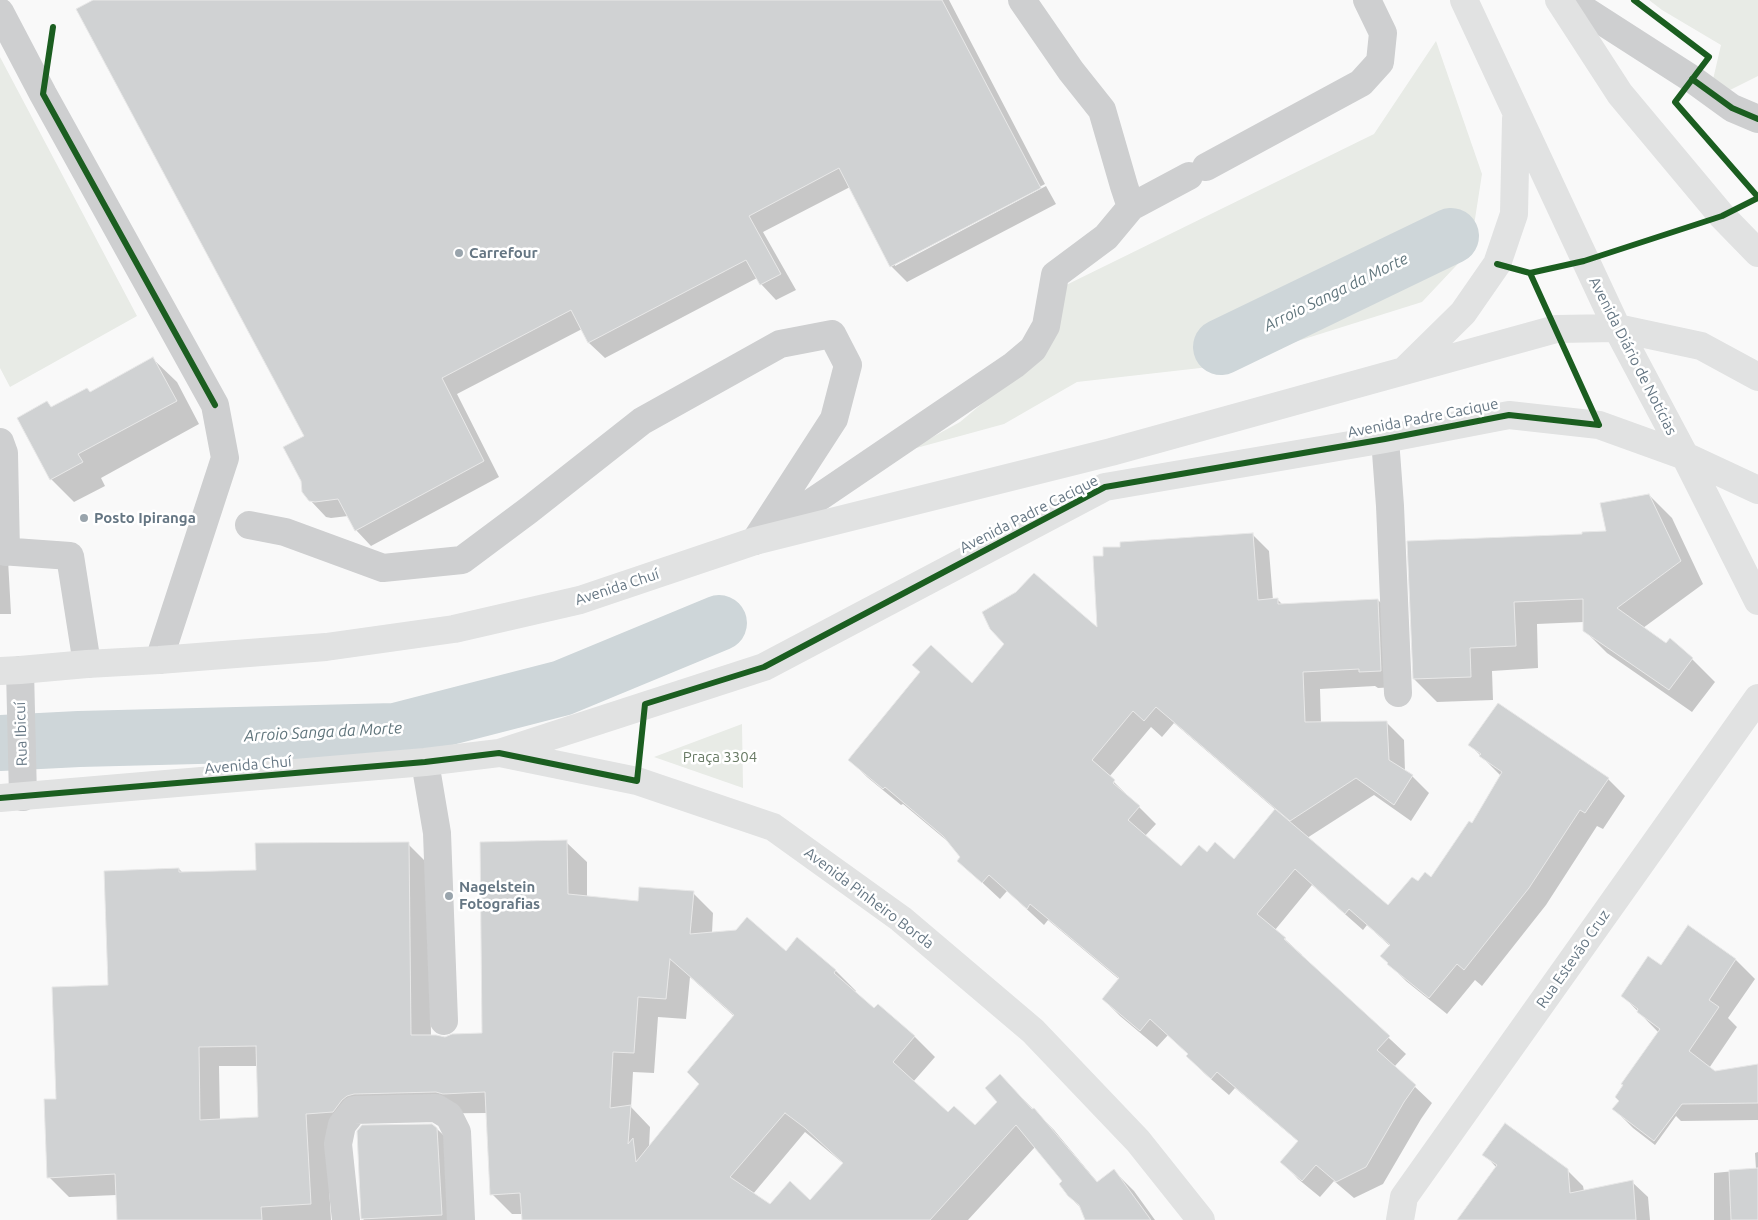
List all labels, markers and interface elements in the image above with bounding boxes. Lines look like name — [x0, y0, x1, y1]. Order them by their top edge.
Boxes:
place label: Carrefour — [469, 244, 538, 262]
marker: Carrefour — [453, 247, 465, 259]
water label: Arroio Sanga da Morte — [1261, 249, 1411, 335]
street label: Avenida Diário de Notícias — [1585, 274, 1681, 438]
street label: Avenida Padre Cacique — [1346, 395, 1500, 441]
street label: Avenida Padre Cacique — [957, 471, 1101, 557]
place label: Posto Ipiranga — [94, 509, 196, 527]
marker: Posto Ipiranga — [78, 512, 90, 524]
street label: Avenida Chuí — [573, 565, 661, 609]
street label: Rua Ibicuí — [11, 701, 31, 767]
water label: Arroio Sanga da Morte — [244, 718, 402, 746]
park label: Praça 3304 — [683, 748, 757, 766]
street label: Avenida Chuí — [204, 752, 292, 778]
street label: Avenida Pinheiro Borda — [801, 843, 937, 953]
place label: Nagelstein Fotografias — [459, 878, 540, 913]
marker: Nagelstein Fotografias — [443, 890, 455, 902]
street label: Rua Estevão Cruz — [1532, 906, 1614, 1012]

